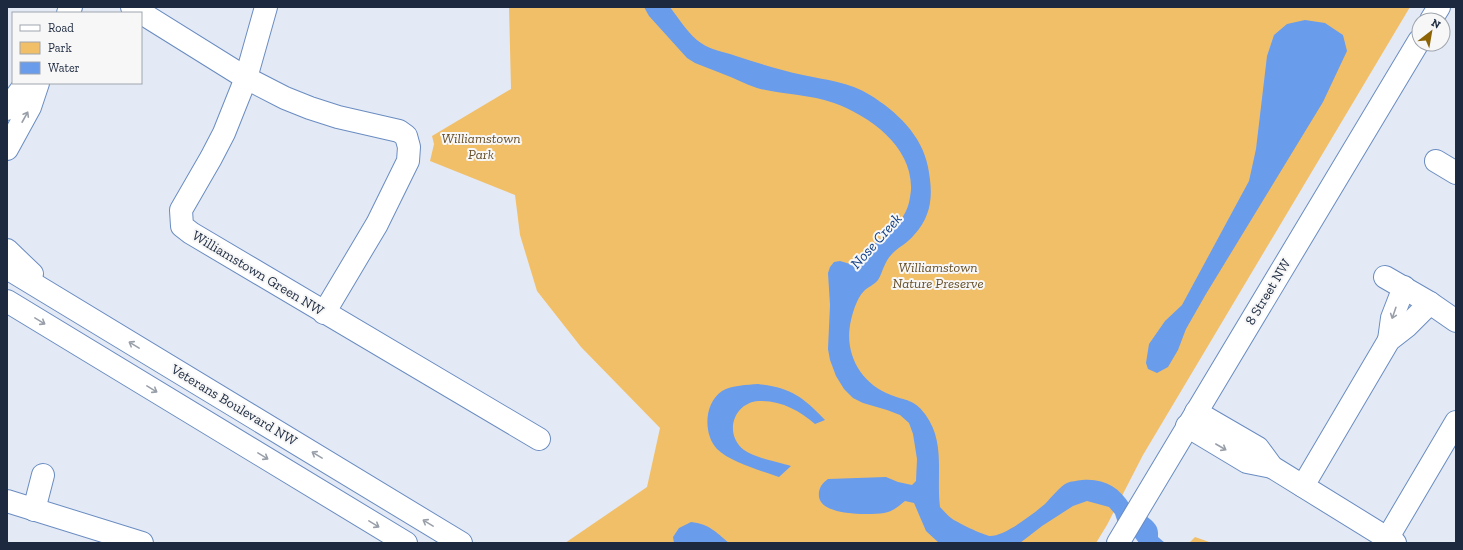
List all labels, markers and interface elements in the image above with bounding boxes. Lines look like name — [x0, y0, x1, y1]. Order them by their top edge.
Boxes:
legend — [12, 12, 142, 84]
north arrow — [1411, 12, 1451, 52]
text: N — [1429, 16, 1443, 32]
text: Road — [48, 21, 74, 35]
text: Park — [48, 41, 73, 55]
text: Water — [48, 61, 80, 75]
one-way arrow — [21, 111, 29, 123]
park label: Williamstown Park — [442, 130, 521, 163]
water label: Nose Creek — [847, 209, 906, 272]
street label: Williamstown Green NW — [189, 227, 327, 319]
street label: 8 Street NW — [1242, 256, 1294, 328]
park label: Williamstown Nature Preserve — [892, 259, 984, 292]
one-way arrow — [1390, 306, 1397, 319]
one-way arrow — [34, 318, 46, 326]
one-way arrow — [128, 340, 140, 348]
street label: Veterans Boulevard NW — [167, 360, 300, 449]
one-way arrow — [146, 384, 157, 393]
one-way arrow — [1215, 443, 1227, 451]
one-way arrow — [311, 451, 323, 459]
one-way arrow — [257, 453, 269, 461]
one-way arrow — [422, 518, 434, 526]
one-way arrow — [368, 520, 380, 528]

